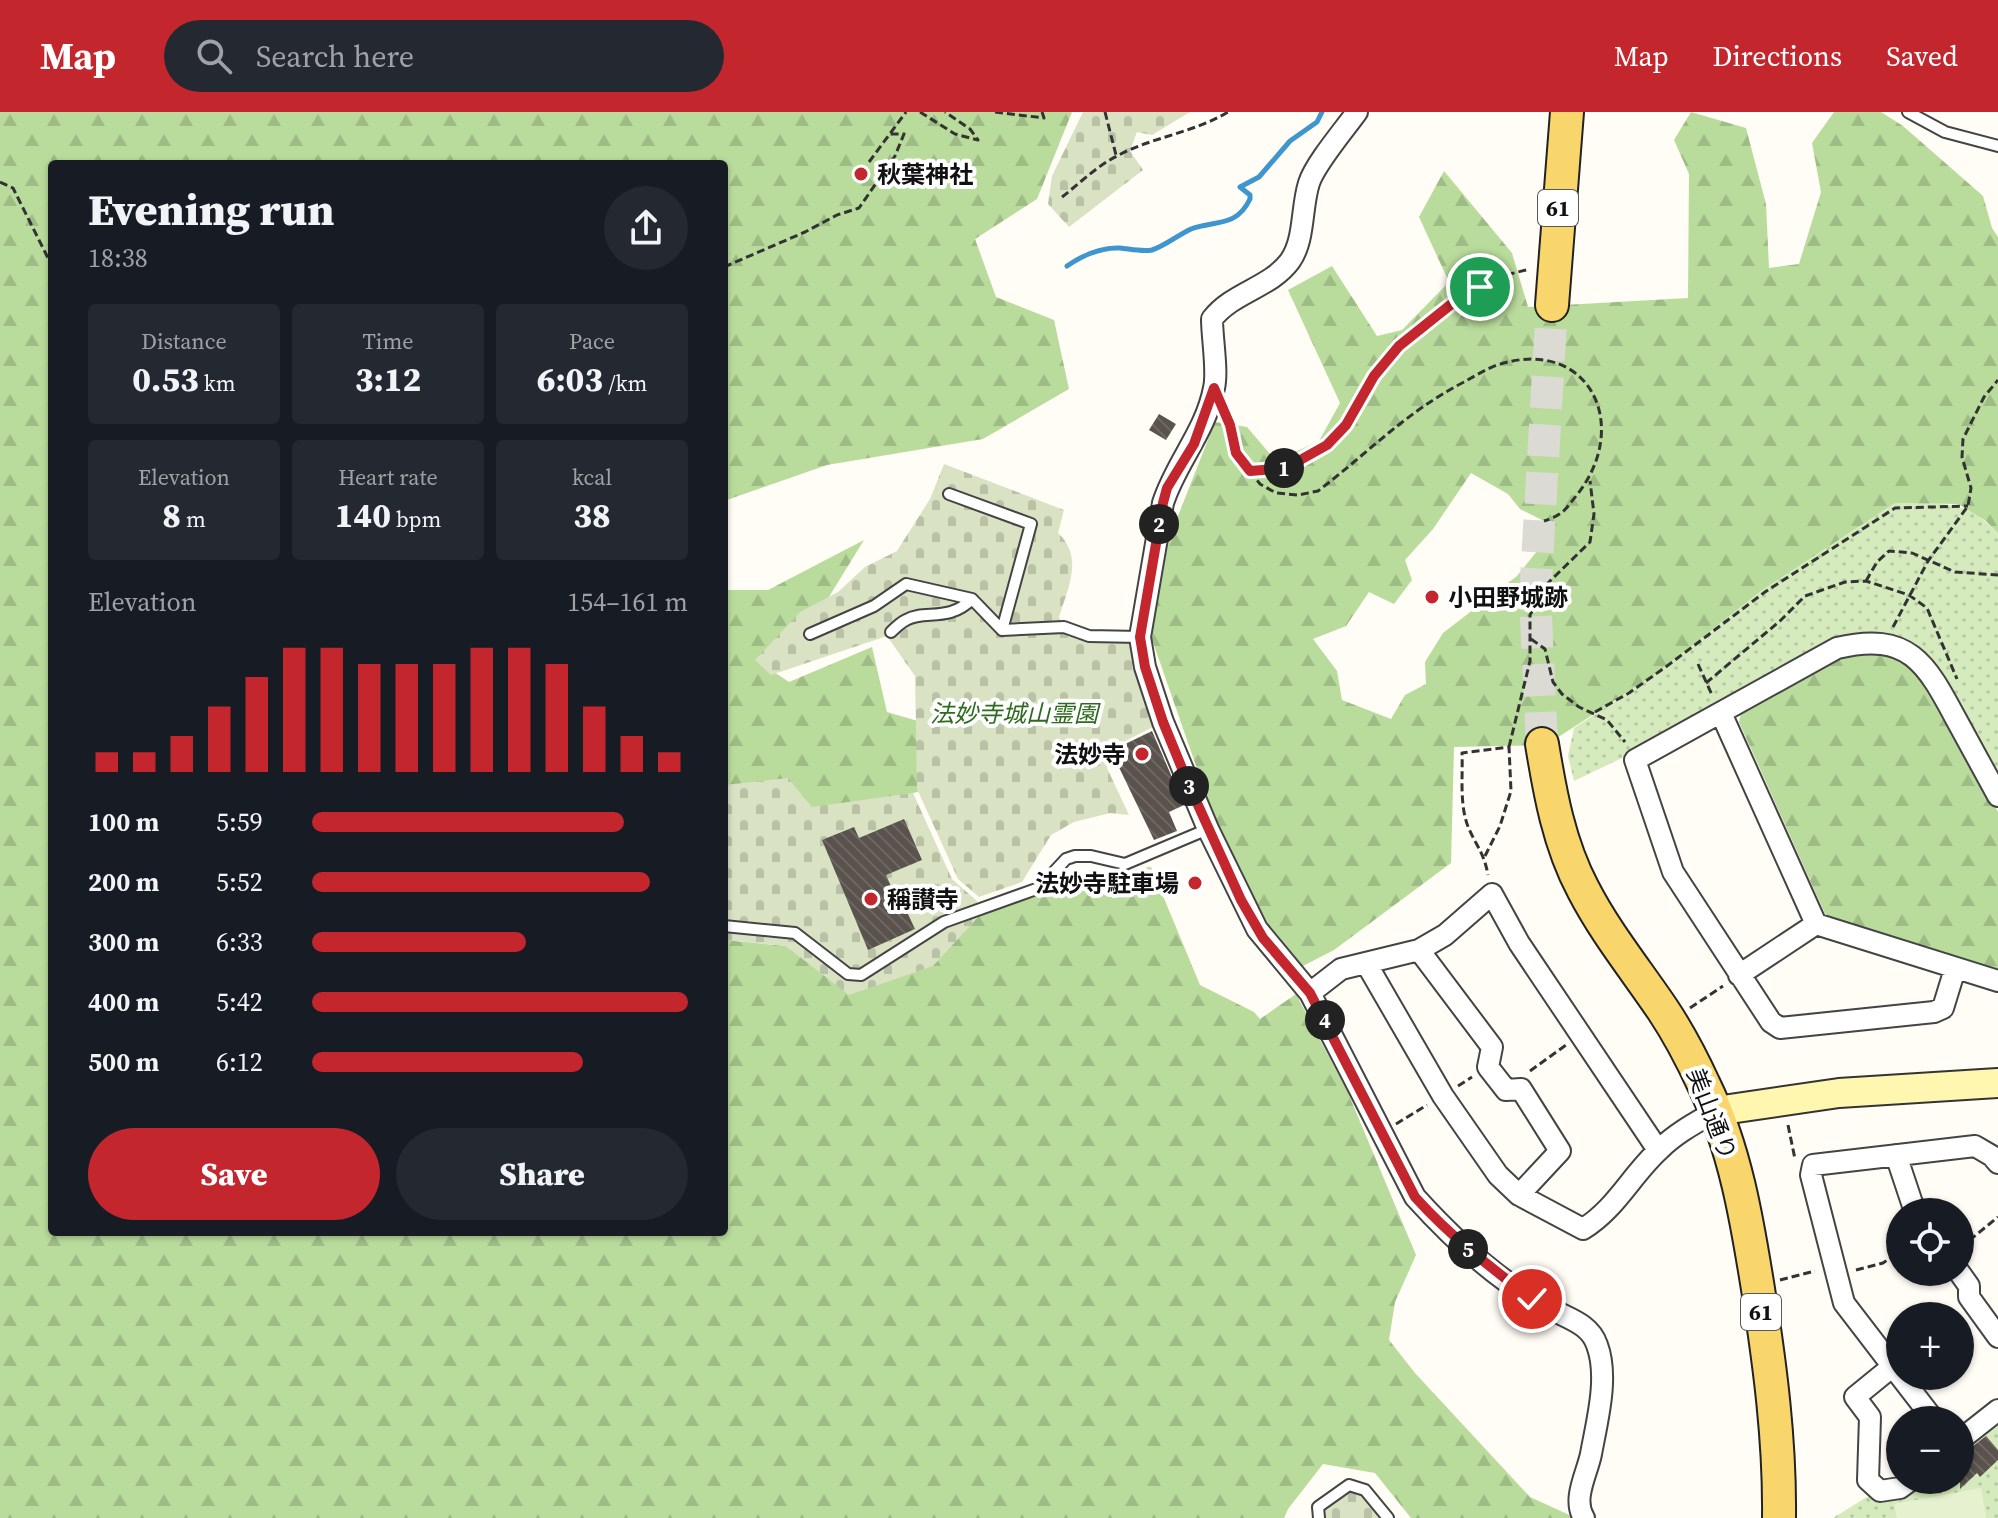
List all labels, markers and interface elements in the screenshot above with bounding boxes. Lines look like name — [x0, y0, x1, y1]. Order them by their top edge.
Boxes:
search box — [164, 20, 724, 92]
text: Map — [40, 30, 116, 82]
icon: search — [192, 34, 236, 78]
text: Search here — [256, 36, 414, 77]
text: Map — [1614, 37, 1669, 75]
text: Directions — [1713, 37, 1842, 75]
text: Saved — [1886, 37, 1958, 75]
place label: 秋葉神社 — [877, 158, 973, 191]
marker: 秋葉神社 — [852, 165, 870, 183]
text: Evening run — [88, 179, 334, 240]
button: share — [604, 186, 688, 270]
road number: 61 — [1538, 190, 1578, 226]
text: 18:38 — [88, 240, 148, 276]
pin — [1446, 253, 1514, 321]
icon: arrive — [1458, 265, 1502, 309]
text: Distance — [141, 326, 227, 356]
text: Time — [363, 326, 413, 356]
text: Pace — [569, 326, 615, 356]
text: 0.53 — [132, 356, 199, 402]
text: 3:12 — [355, 356, 421, 402]
text: 6:03 — [537, 356, 603, 402]
text: km — [199, 368, 236, 398]
text: /km — [603, 368, 647, 398]
pin: 1 — [1264, 448, 1304, 488]
text: 1 — [1278, 453, 1290, 483]
text: Elevation — [138, 462, 230, 492]
text: Heart rate — [338, 462, 438, 492]
text: kcal — [572, 462, 612, 492]
text: 8 — [162, 492, 181, 538]
text: 140 — [335, 492, 391, 538]
text: 38 — [573, 492, 611, 538]
text: m — [181, 504, 206, 534]
text: bpm — [391, 504, 441, 534]
pin: 2 — [1139, 504, 1179, 544]
text: 2 — [1153, 509, 1165, 539]
place label: 小田野城跡 — [1448, 581, 1568, 614]
text: Elevation — [88, 584, 197, 620]
text: 154–161 m — [567, 584, 688, 620]
marker: 小田野城跡 — [1423, 588, 1441, 606]
park label: 法妙寺城山霊園 — [930, 697, 1101, 730]
place label: 法妙寺 — [1054, 738, 1126, 771]
marker: 法妙寺 — [1133, 745, 1151, 763]
pin: 3 — [1169, 766, 1209, 806]
text: 3 — [1183, 771, 1195, 801]
text: 100 m — [88, 804, 159, 840]
text: 5:59 — [216, 804, 263, 840]
text: 200 m — [88, 864, 159, 900]
text: 5:52 — [216, 864, 263, 900]
place label: 法妙寺駐車場 — [1035, 867, 1179, 900]
marker: 法妙寺駐車場 — [1186, 874, 1204, 892]
place label: 稱讃寺 — [887, 883, 959, 916]
marker: 稱讃寺 — [862, 890, 880, 908]
text: 300 m — [88, 924, 159, 960]
text: 6:33 — [216, 924, 263, 960]
text: 400 m — [88, 984, 159, 1020]
text: 5:42 — [216, 984, 263, 1020]
pin: 4 — [1305, 1000, 1345, 1040]
text: 4 — [1319, 1005, 1331, 1035]
text: 500 m — [88, 1044, 159, 1080]
text: 6:12 — [216, 1044, 263, 1080]
street label: 美山通り — [1679, 1063, 1745, 1165]
button: Save — [88, 1128, 380, 1220]
button: Share — [396, 1128, 688, 1220]
map controls — [1886, 1198, 1974, 1494]
button: locate — [1886, 1198, 1974, 1286]
pin: 5 — [1448, 1229, 1488, 1269]
text: 5 — [1462, 1234, 1474, 1264]
pin — [1498, 1265, 1566, 1333]
icon: check — [1510, 1277, 1554, 1321]
road number: 61 — [1741, 1294, 1781, 1330]
button: + — [1886, 1302, 1974, 1390]
button: − — [1886, 1406, 1974, 1494]

